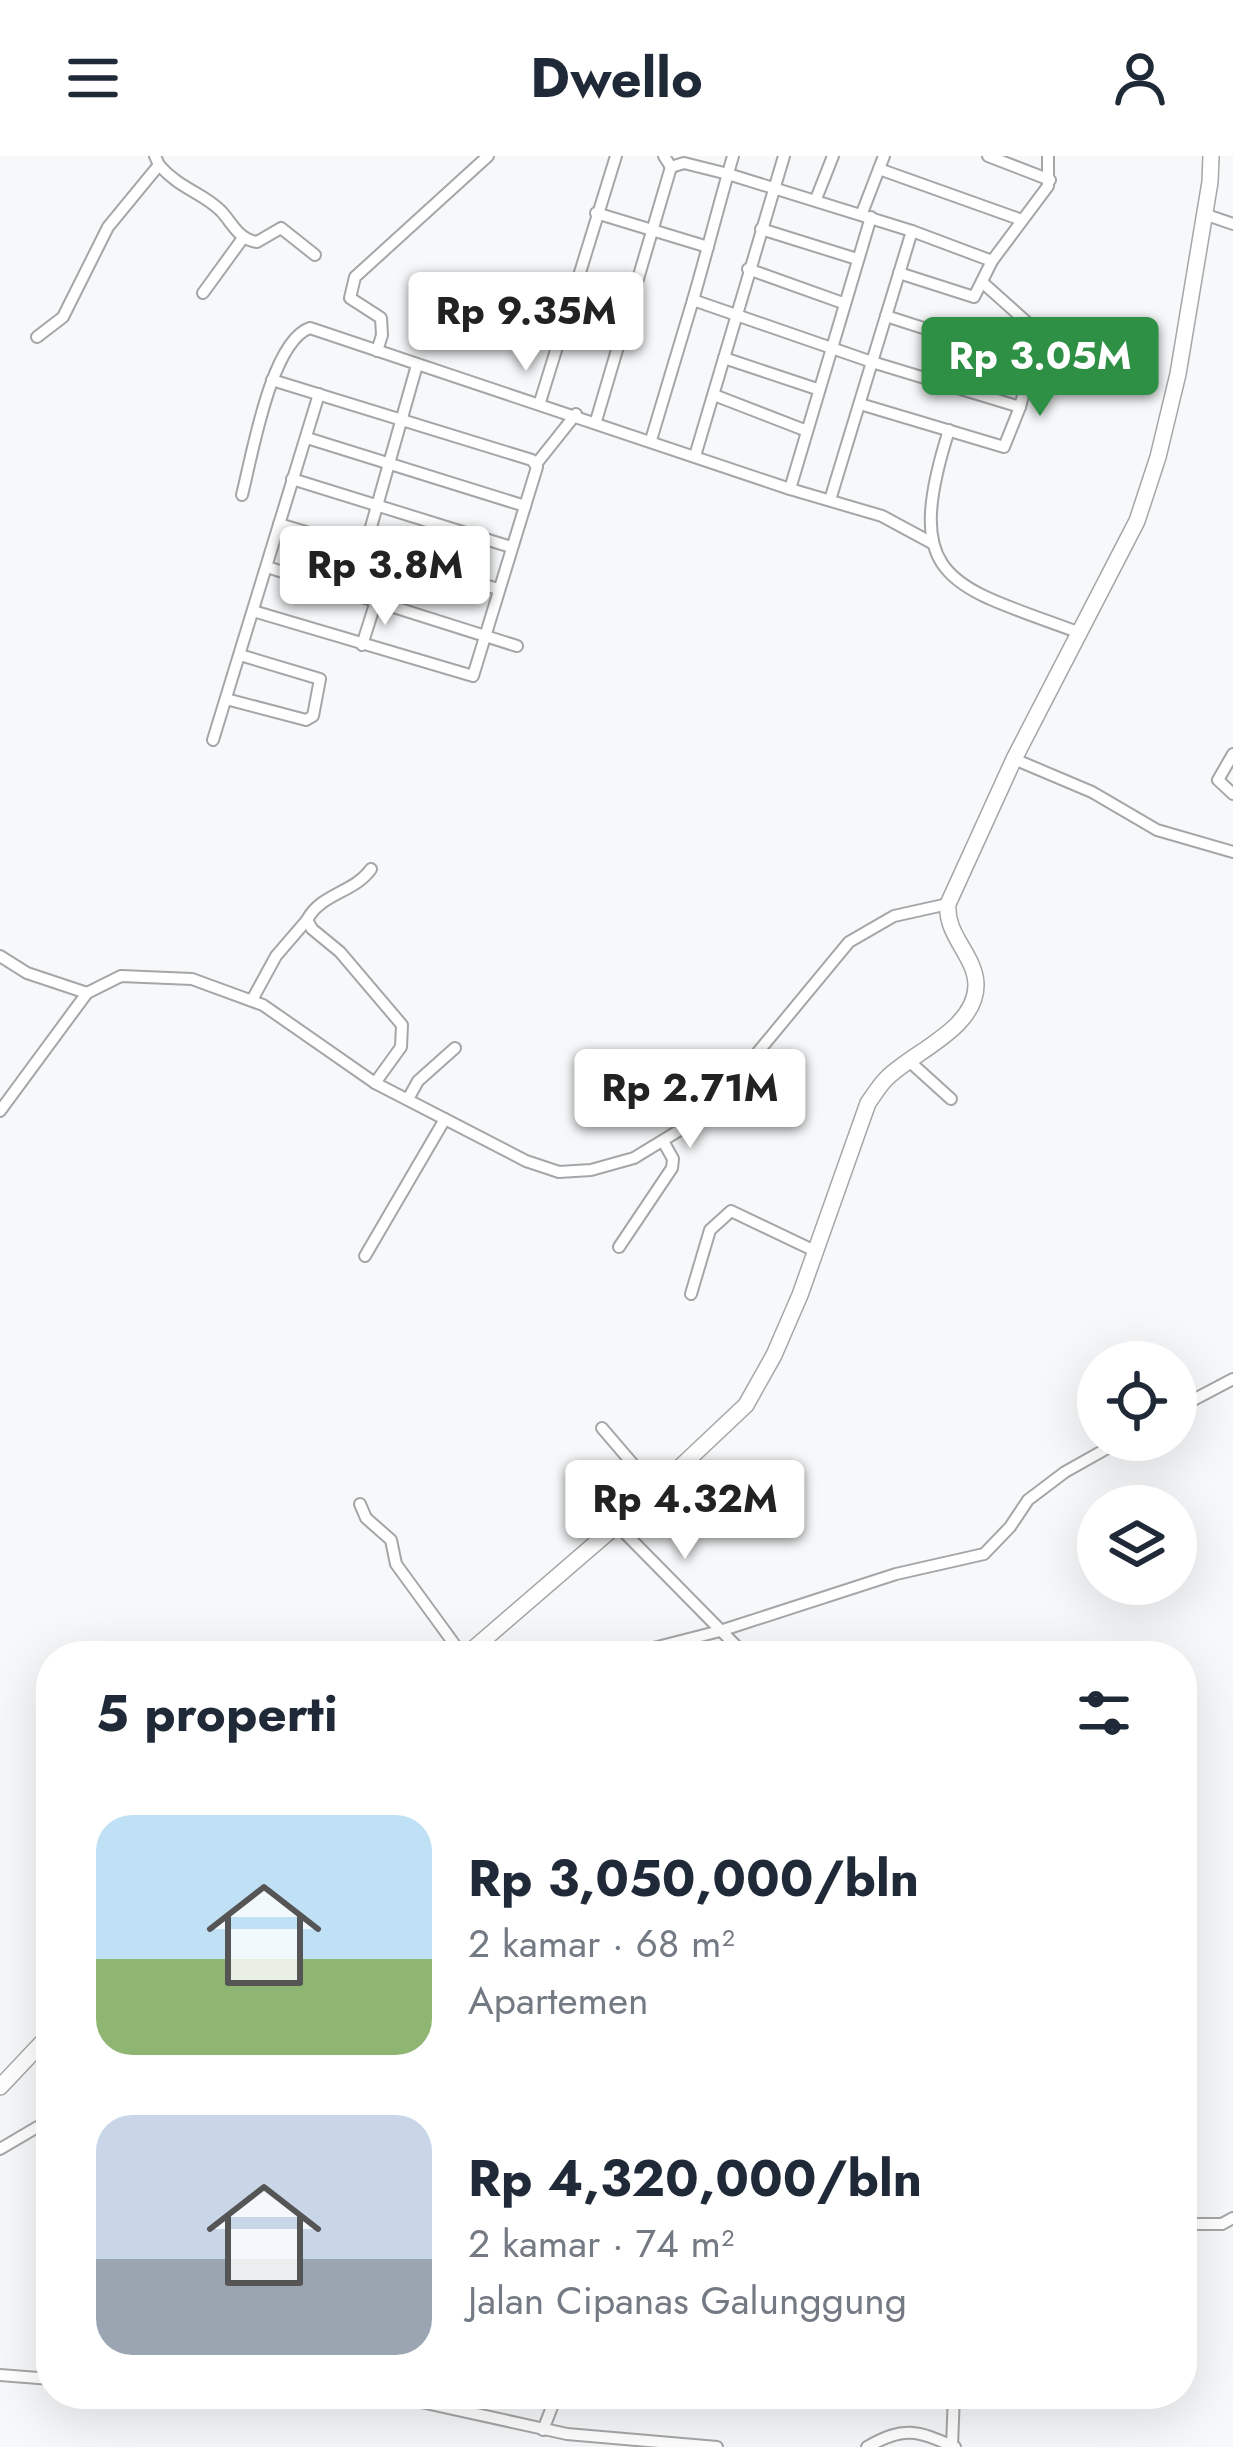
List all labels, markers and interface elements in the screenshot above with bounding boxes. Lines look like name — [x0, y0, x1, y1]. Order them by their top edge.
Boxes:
text: Dwello — [530, 39, 703, 117]
icon: menu — [60, 45, 126, 111]
icon: person — [1107, 45, 1173, 111]
pin: Rp 9.35M — [402, 272, 650, 374]
text: Rp 9.35M — [435, 282, 617, 339]
pin: Rp 3.05M — [916, 317, 1164, 419]
text: Rp 3.05M — [949, 327, 1131, 384]
pin: Rp 3.8M — [274, 526, 496, 628]
text: Rp 3.8M — [307, 536, 463, 593]
pin: Rp 2.71M — [566, 1049, 814, 1151]
text: Rp 2.71M — [601, 1059, 779, 1116]
map controls — [1077, 1341, 1197, 1605]
button: locate — [1077, 1341, 1197, 1461]
pin: Rp 4.32M — [561, 1460, 809, 1562]
text: Rp 4.32M — [592, 1470, 778, 1527]
button: layers — [1077, 1485, 1197, 1605]
text: 5 properti — [96, 1676, 338, 1750]
icon: filters — [1071, 1680, 1137, 1746]
text: Rp 3,050,000/bln — [468, 1841, 919, 1915]
icon: home — [192, 1863, 336, 2007]
text: 2 kamar · 68 m² — [468, 1915, 735, 1972]
text: Apartemen — [468, 1972, 649, 2029]
text: Rp 4,320,000/bln — [468, 2141, 922, 2215]
icon: home — [192, 2163, 336, 2307]
text: 2 kamar · 74 m² — [468, 2215, 734, 2272]
text: Jalan Cipanas Galunggung — [468, 2272, 907, 2329]

